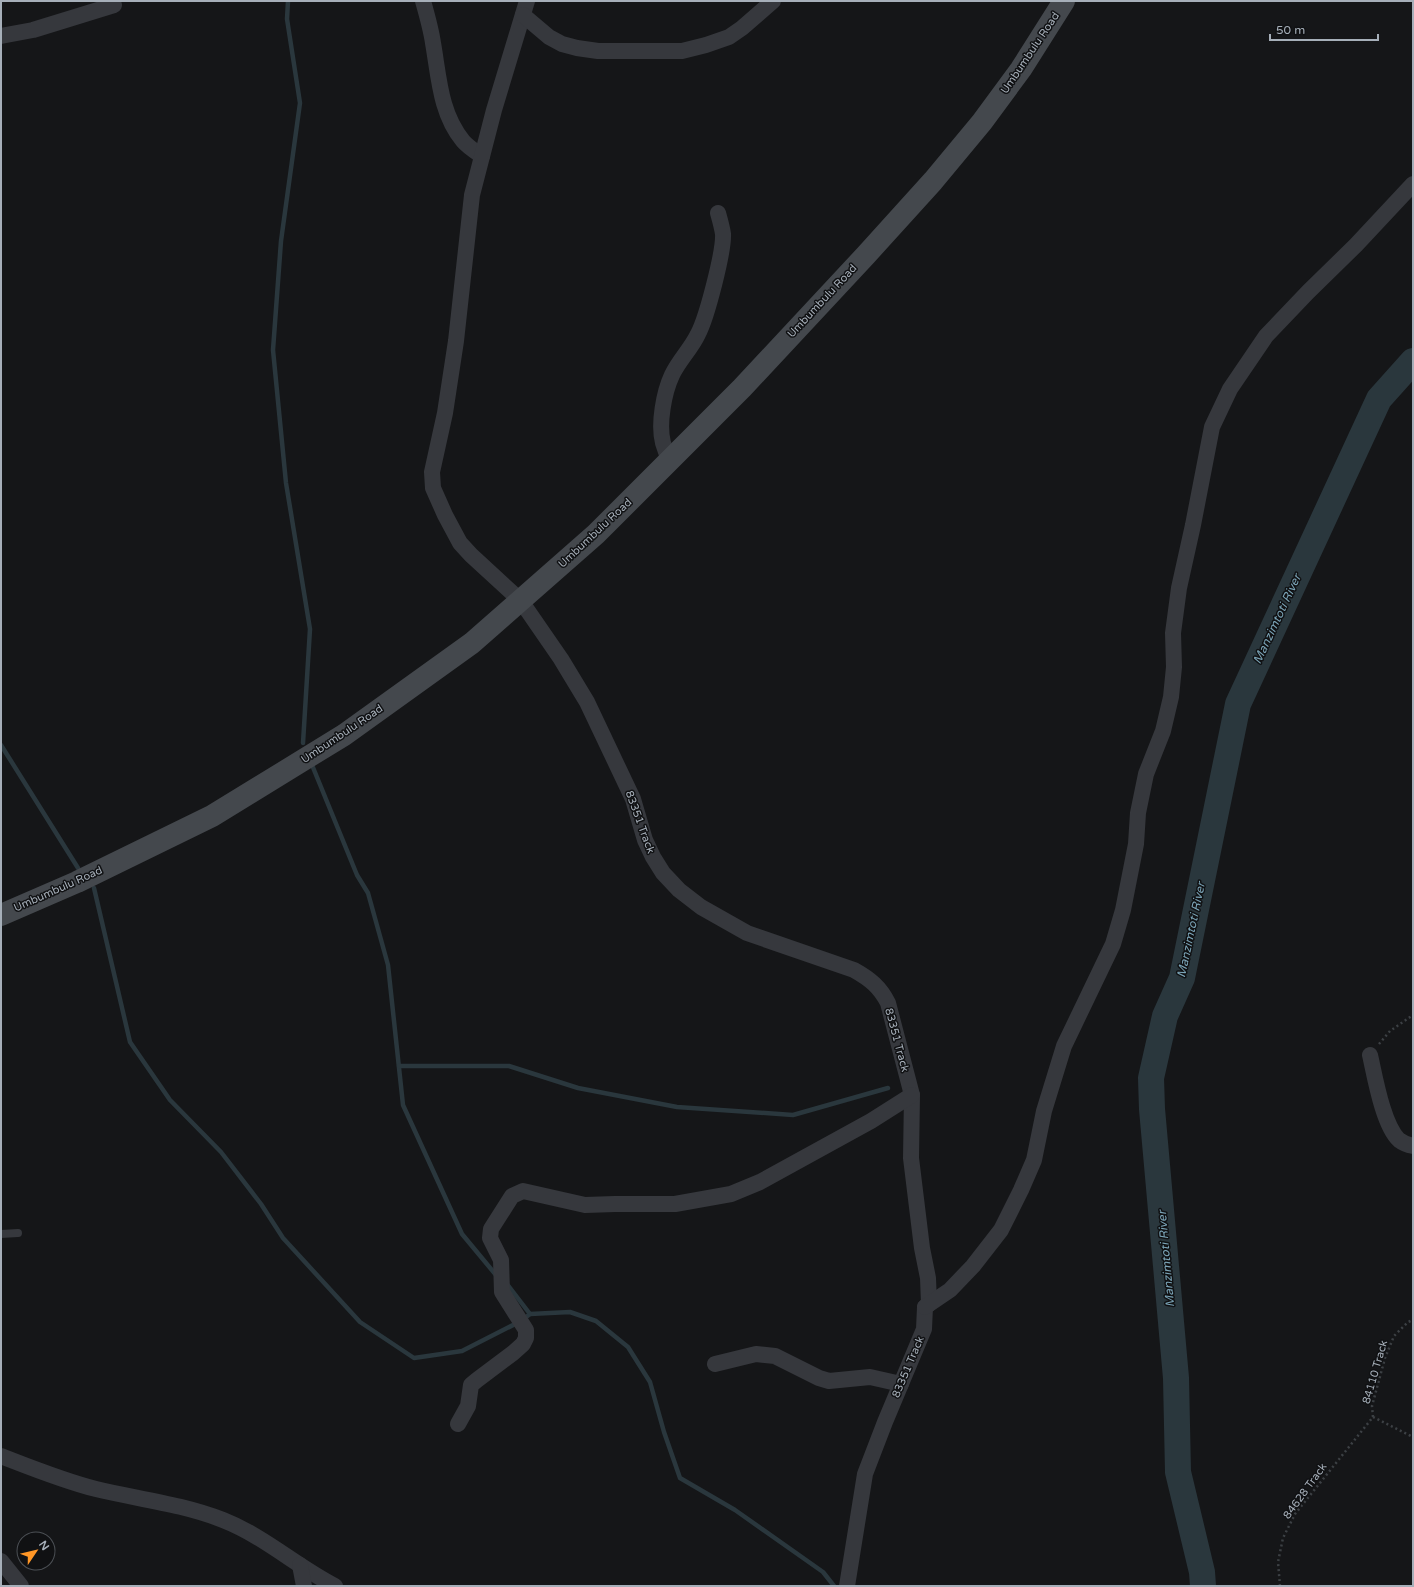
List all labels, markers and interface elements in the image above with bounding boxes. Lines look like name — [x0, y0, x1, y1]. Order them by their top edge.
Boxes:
street label: Umbumbulu Road — [998, 10, 1062, 96]
scale bar — [1270, 16, 1378, 42]
text: 50 m — [1276, 23, 1305, 37]
street label: Umbumbulu Road — [785, 262, 859, 340]
street label: Umbumbulu Road — [556, 496, 634, 570]
water label: Manzimtoti River — [1250, 571, 1304, 666]
street label: Umbumbulu Road — [299, 702, 385, 766]
street label: 83351 Track — [623, 789, 657, 855]
street label: Umbumbulu Road — [12, 864, 104, 914]
water label: Manzimtoti River — [1174, 880, 1208, 979]
street label: 83351 Track — [882, 1007, 912, 1073]
water label: Manzimtoti River — [1155, 1209, 1177, 1308]
street label: 83351 Track — [889, 1334, 927, 1400]
street label: 84110 Track — [1360, 1339, 1390, 1405]
street label: 84628 Track — [1280, 1461, 1330, 1521]
north arrow — [16, 1531, 56, 1571]
text: N — [36, 1538, 52, 1553]

